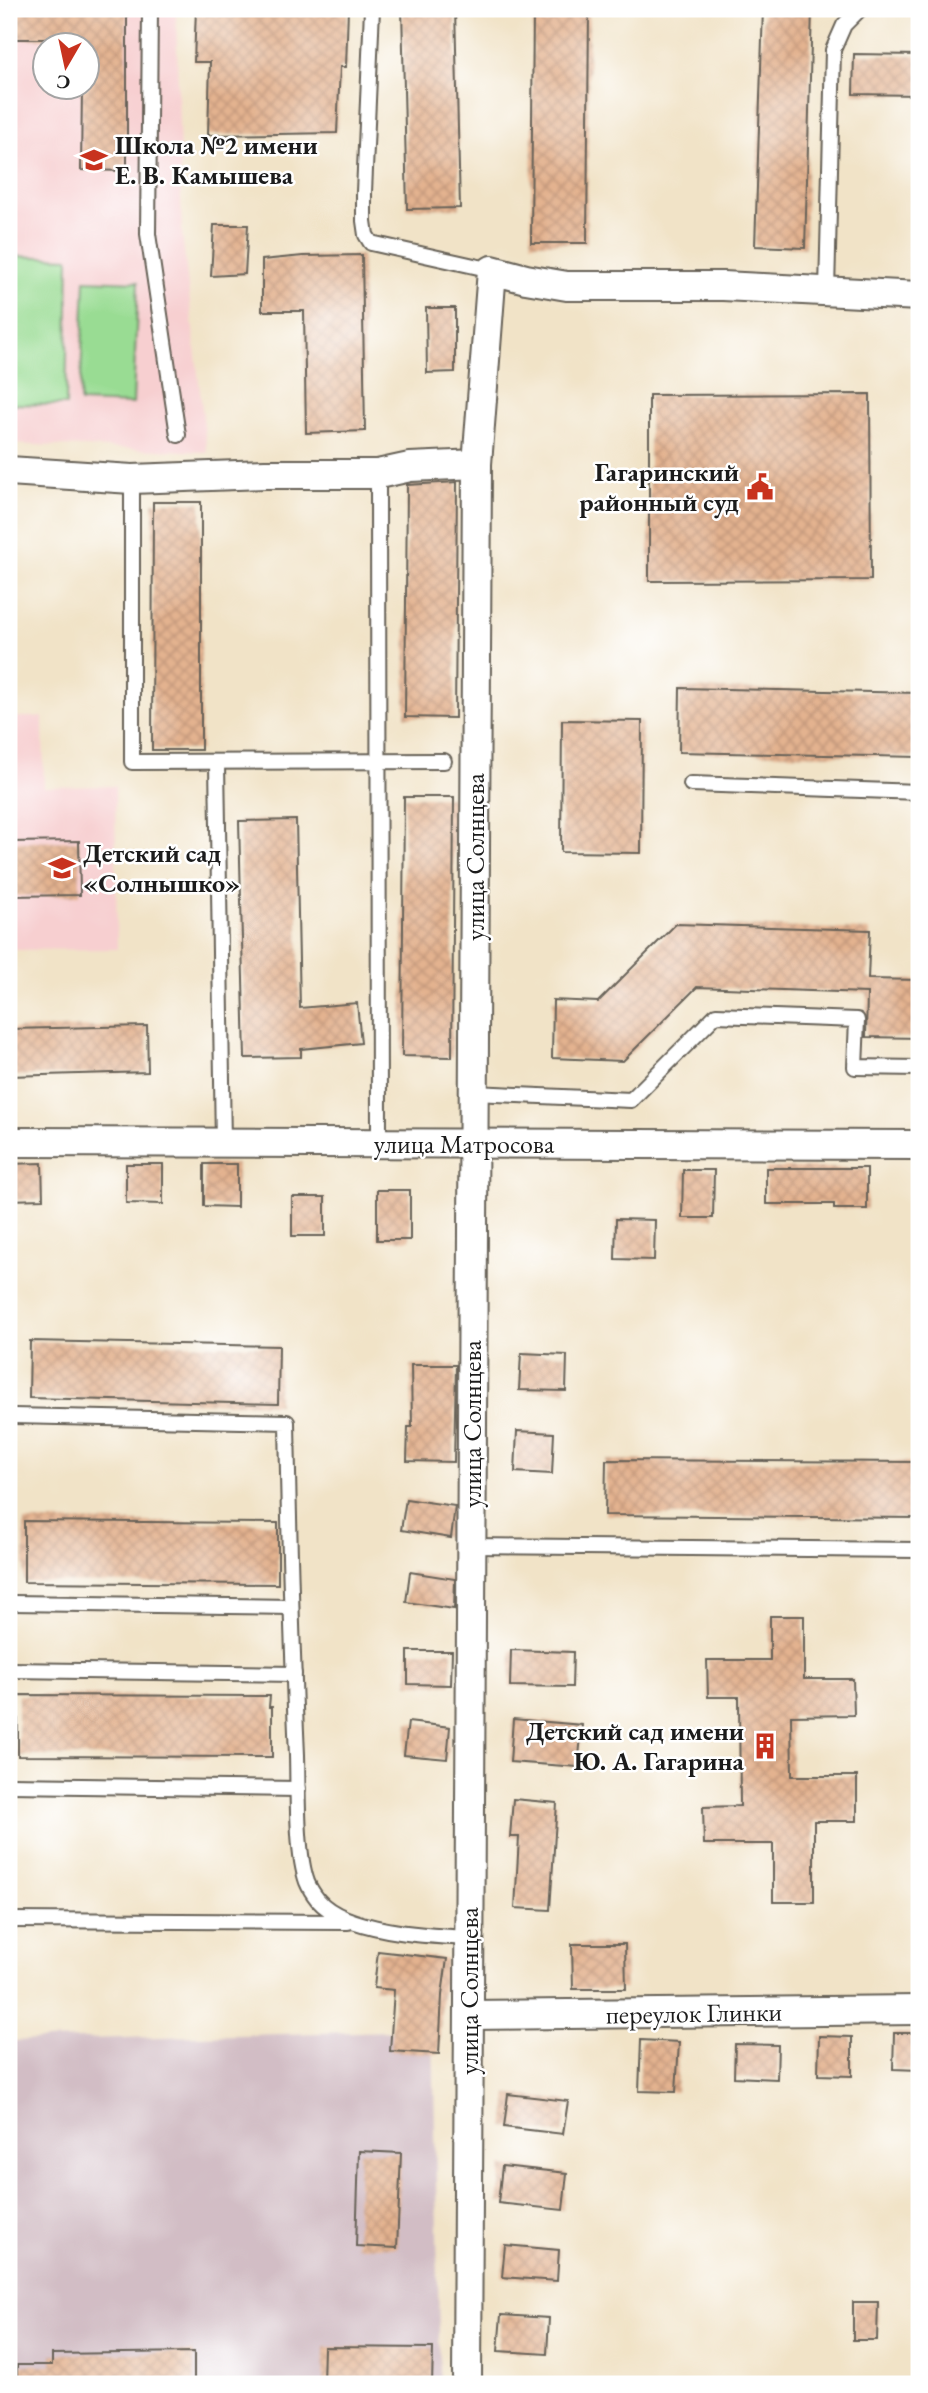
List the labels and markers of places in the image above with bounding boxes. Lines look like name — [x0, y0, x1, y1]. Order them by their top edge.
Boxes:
place label: Школа №2 имени Е. В. Камышева — [115, 128, 318, 192]
school or university icon: Школа №2 имени Е. В. Камышева — [79, 145, 109, 175]
place label: Гагаринский районный суд — [579, 455, 739, 519]
public building icon: Гагаринский районный суд — [745, 472, 775, 502]
place label: Детский сад «Солнышко» — [83, 836, 240, 900]
school or university icon: Детский сад «Солнышко» — [47, 853, 77, 883]
place label: Детский сад имени Ю. А. Гагарина — [526, 1714, 745, 1778]
building icon: Детский сад имени Ю. А. Гагарина — [750, 1731, 780, 1761]

